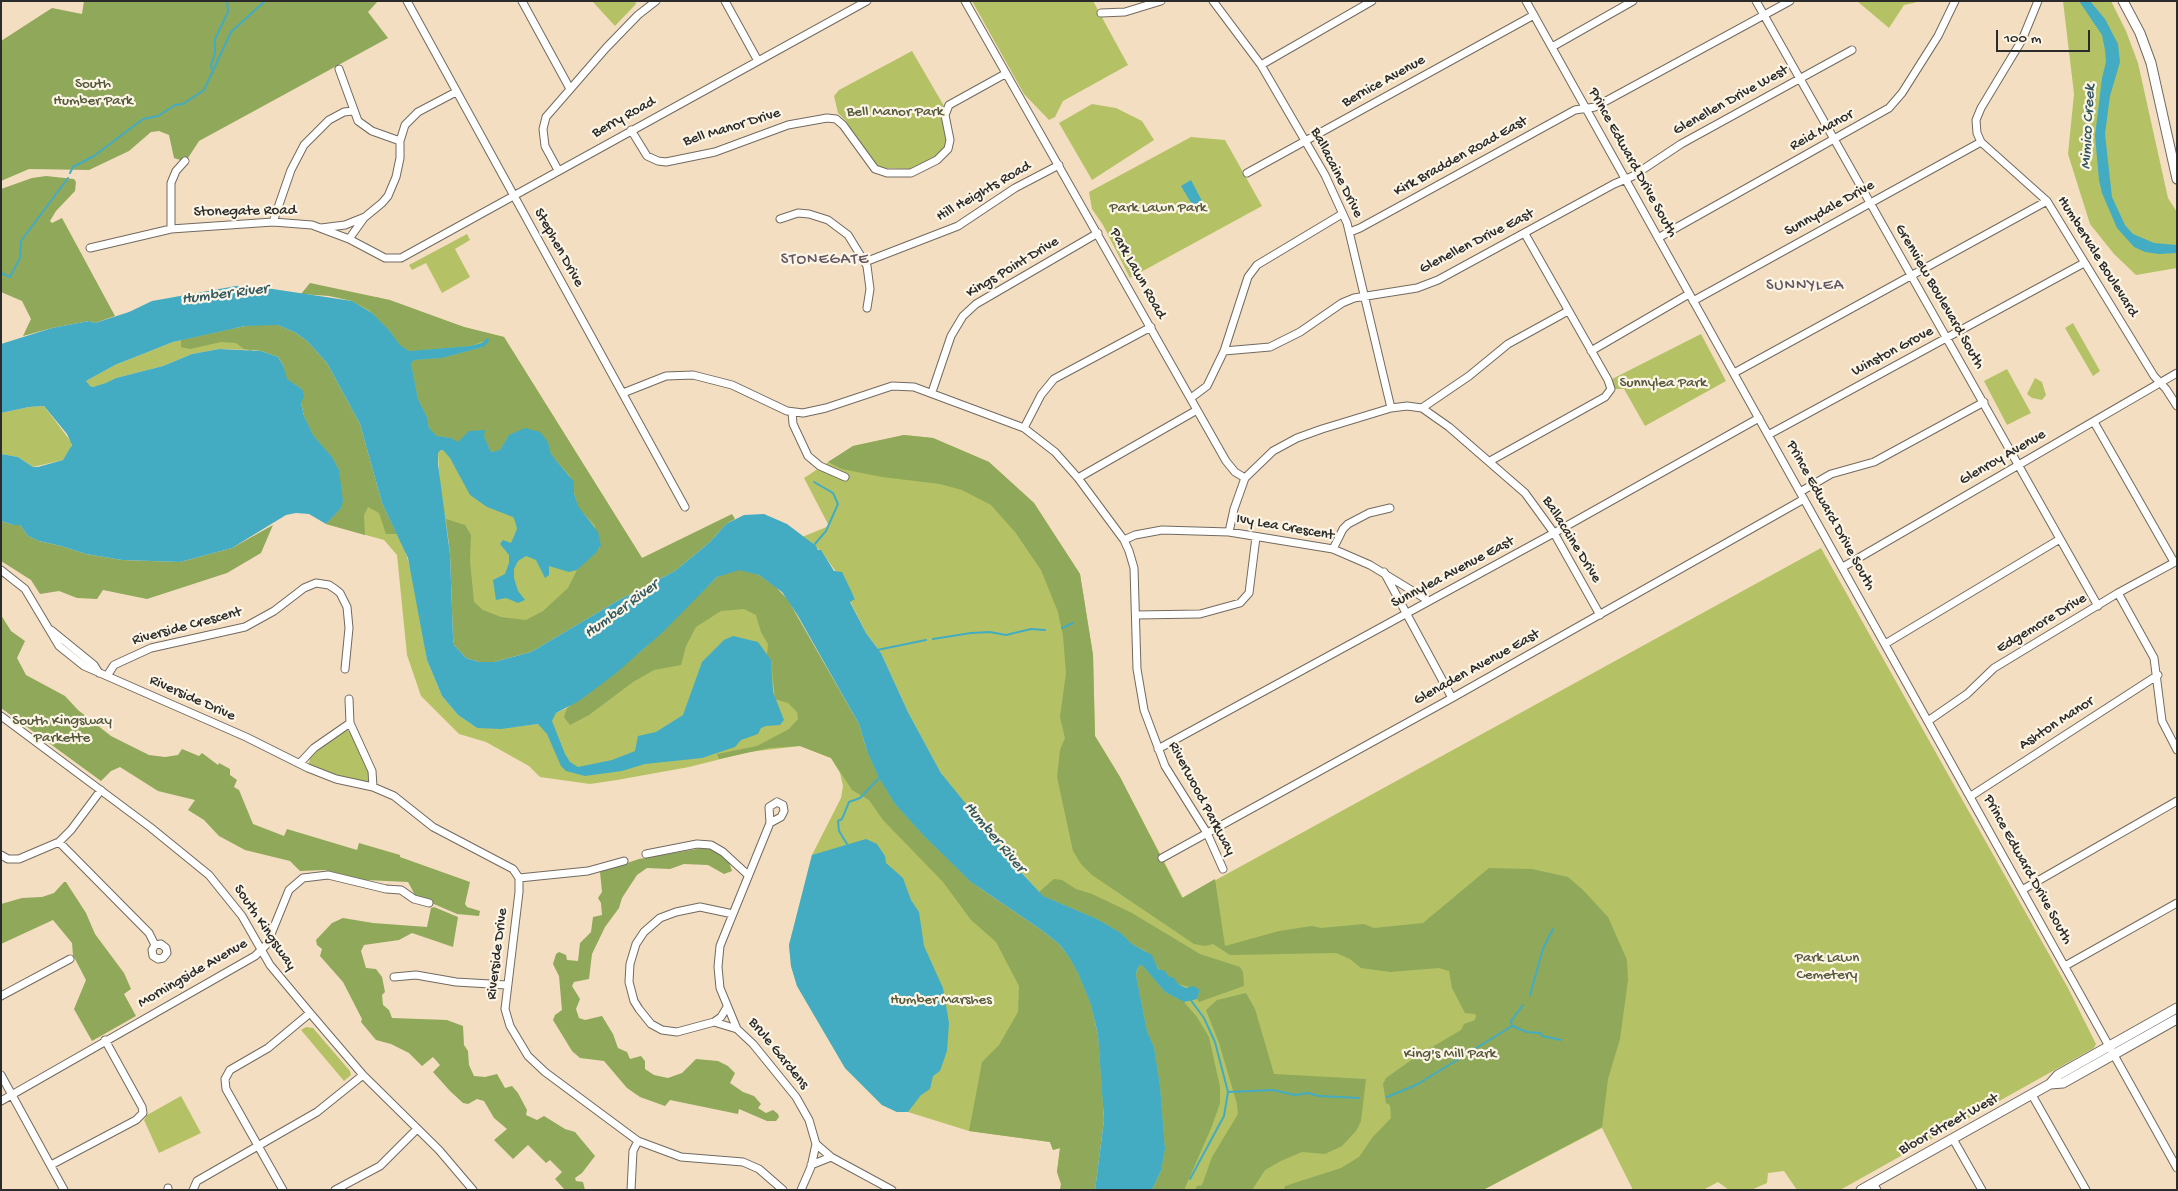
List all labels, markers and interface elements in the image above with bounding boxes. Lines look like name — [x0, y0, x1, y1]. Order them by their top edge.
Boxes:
scale bar — [1998, 20, 2092, 52]
text: 100 m — [2004, 30, 2041, 48]
street label: Bernice Avenue — [1339, 52, 1429, 112]
street label: Glenellen Drive West — [1670, 62, 1792, 140]
park label: South Humber Park — [53, 76, 133, 111]
water label: Mimico Creek — [2077, 84, 2101, 170]
street label: Prince Edward Drive South — [1583, 85, 1681, 241]
street label: Berry Road — [589, 93, 659, 143]
park label: Bell Manor Park — [847, 104, 943, 122]
street label: Bell Manor Drive — [681, 105, 783, 151]
street label: Reid Manor — [1787, 106, 1857, 156]
street label: Kirk Bradden Road East — [1391, 113, 1531, 201]
street label: Ballacaine Drive — [1306, 125, 1366, 221]
street label: Hill Heights Road — [934, 158, 1034, 226]
street label: Sunnydale Drive — [1782, 177, 1878, 241]
street label: Humbervale Boulevard — [2052, 193, 2142, 321]
park label: Park Lawn Park — [1110, 200, 1206, 218]
street label: Stonegate Road — [193, 202, 297, 222]
street label: Stephen Drive — [529, 205, 587, 291]
street label: Glenellen Drive East — [1417, 205, 1537, 279]
street label: Grenview Boulevard South — [1890, 221, 1988, 373]
street label: Park Lawn Road — [1105, 225, 1169, 323]
street label: Kings Point Drive — [963, 233, 1063, 303]
district label: STONEGATE — [780, 251, 870, 271]
district label: SUNNYLEA — [1765, 277, 1845, 297]
water label: Humber River — [181, 280, 269, 310]
street label: Winston Grove — [1849, 323, 1937, 381]
park label: Sunnylea Park — [1619, 375, 1707, 393]
street label: Glenroy Avenue — [1957, 426, 2049, 490]
street label: Prince Edward Drive South — [1781, 438, 1879, 594]
street label: Ballacaine Drive — [1537, 493, 1605, 587]
street label: Ivy Lea Crescent — [1235, 511, 1335, 545]
street label: Sunnylea Avenue East — [1388, 533, 1518, 613]
water label: Humber River — [581, 577, 663, 643]
street label: Edgemore Drive — [1994, 590, 2090, 658]
street label: Riverside Crescent — [130, 604, 244, 650]
street label: Glenaden Avenue East — [1411, 626, 1543, 710]
street label: Riverside Drive — [146, 672, 238, 726]
street label: Ashton Manor — [2016, 693, 2098, 755]
park label: South Kingsway Parkette — [12, 713, 112, 748]
street label: Riverwood Parkway — [1163, 739, 1239, 859]
street label: Prince Edward Drive South — [1978, 792, 2076, 948]
water label: Humber River — [959, 799, 1029, 877]
street label: South Kingsway — [229, 882, 299, 974]
street label: Riverside Drive — [483, 907, 513, 1001]
street label: Morningside Avenue — [135, 935, 251, 1013]
park label: Park Lawn Cemetery — [1795, 950, 1859, 985]
park label: Humber Marshes — [890, 992, 992, 1010]
street label: Brule Gardens — [744, 1015, 812, 1093]
park label: King's Mill Park — [1404, 1046, 1496, 1064]
street label: Bloor Street West — [1896, 1090, 2002, 1160]

